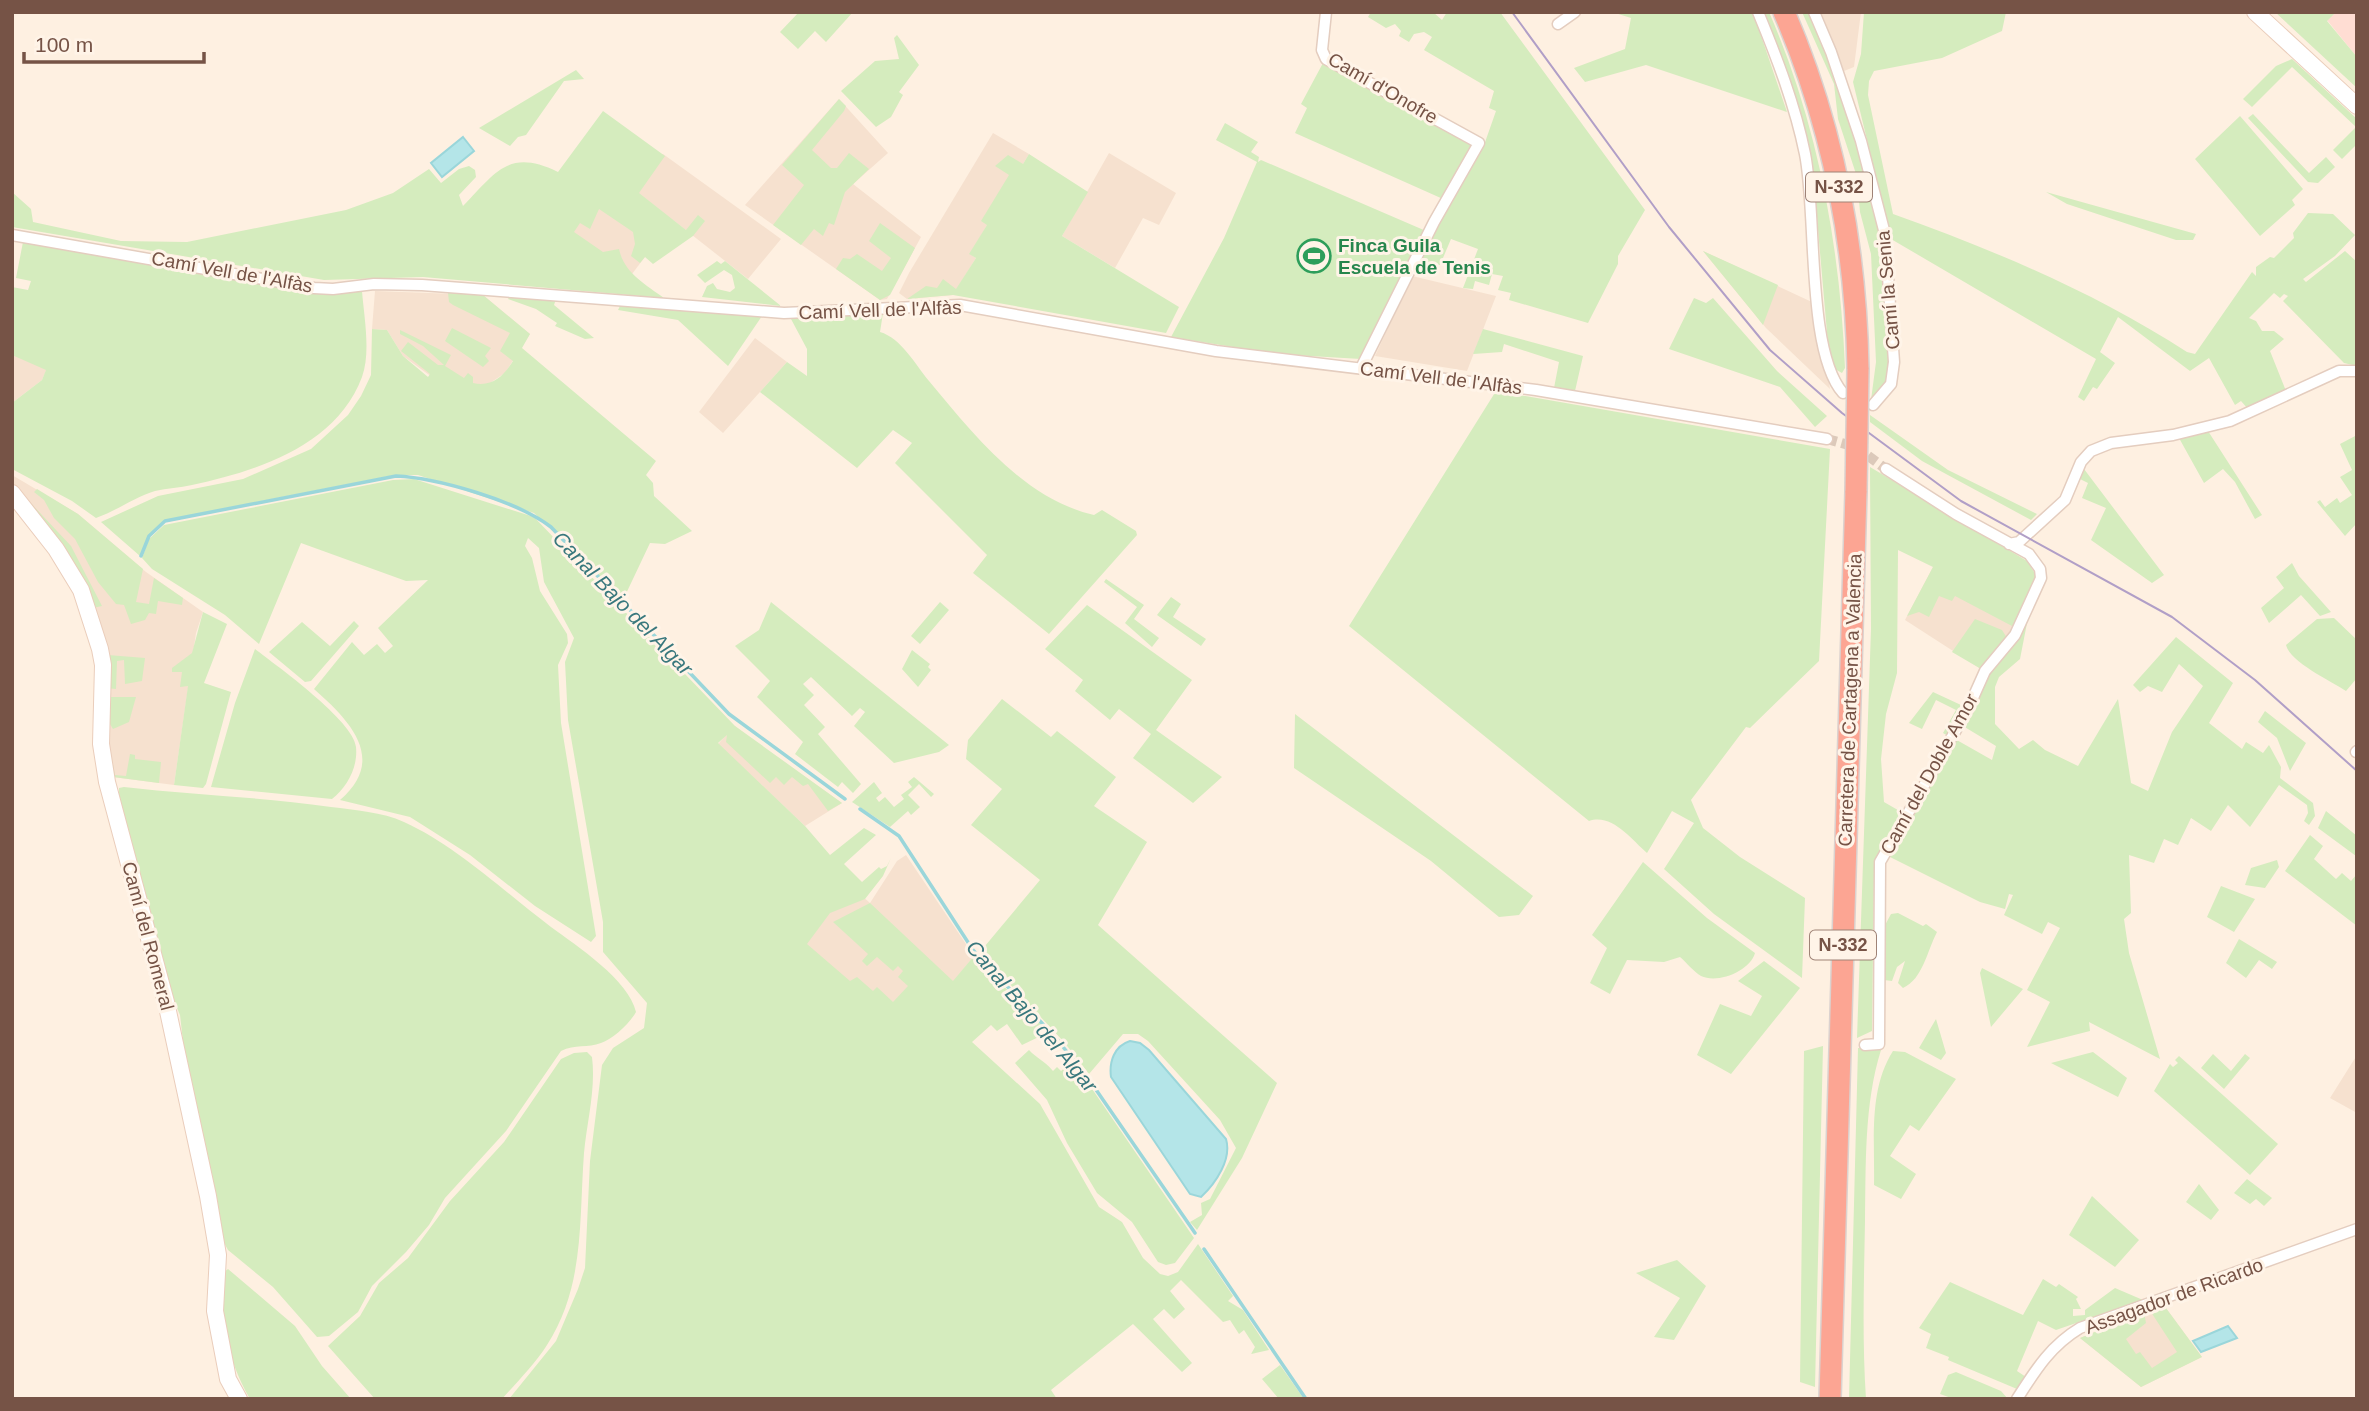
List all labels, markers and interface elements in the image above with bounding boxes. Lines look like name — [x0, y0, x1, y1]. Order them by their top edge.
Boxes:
scale bar — [24, 21, 205, 65]
text: 100 m — [35, 33, 93, 56]
street label: Camí d'Onofre — [1325, 48, 1441, 128]
road number: N-332 — [1806, 172, 1872, 202]
street label: Camí la Senia — [1872, 229, 1904, 350]
place label: Finca Guila Escuela de Tenis — [1338, 235, 1491, 278]
sports icon: Finca Guila Escuela de Tenis — [1295, 237, 1333, 275]
street label: Camí Vell de l'Alfàs — [150, 247, 314, 297]
street label: Camí Vell de l'Alfàs — [798, 297, 962, 323]
street label: Camí Vell de l'Alfàs — [1359, 358, 1523, 398]
water label: Canal Bajo del Algar — [549, 526, 698, 680]
street label: Carretera de Cartagena a Valencia — [1834, 553, 1866, 847]
street label: Camí del Doble Amor — [1876, 689, 1982, 858]
street label: Camí del Romeral — [118, 859, 178, 1013]
road number: N-332 — [1810, 930, 1876, 960]
water label: Canal Bajo del Algar — [962, 936, 1103, 1097]
street label: Assagador de Ricardo — [2082, 1254, 2266, 1338]

